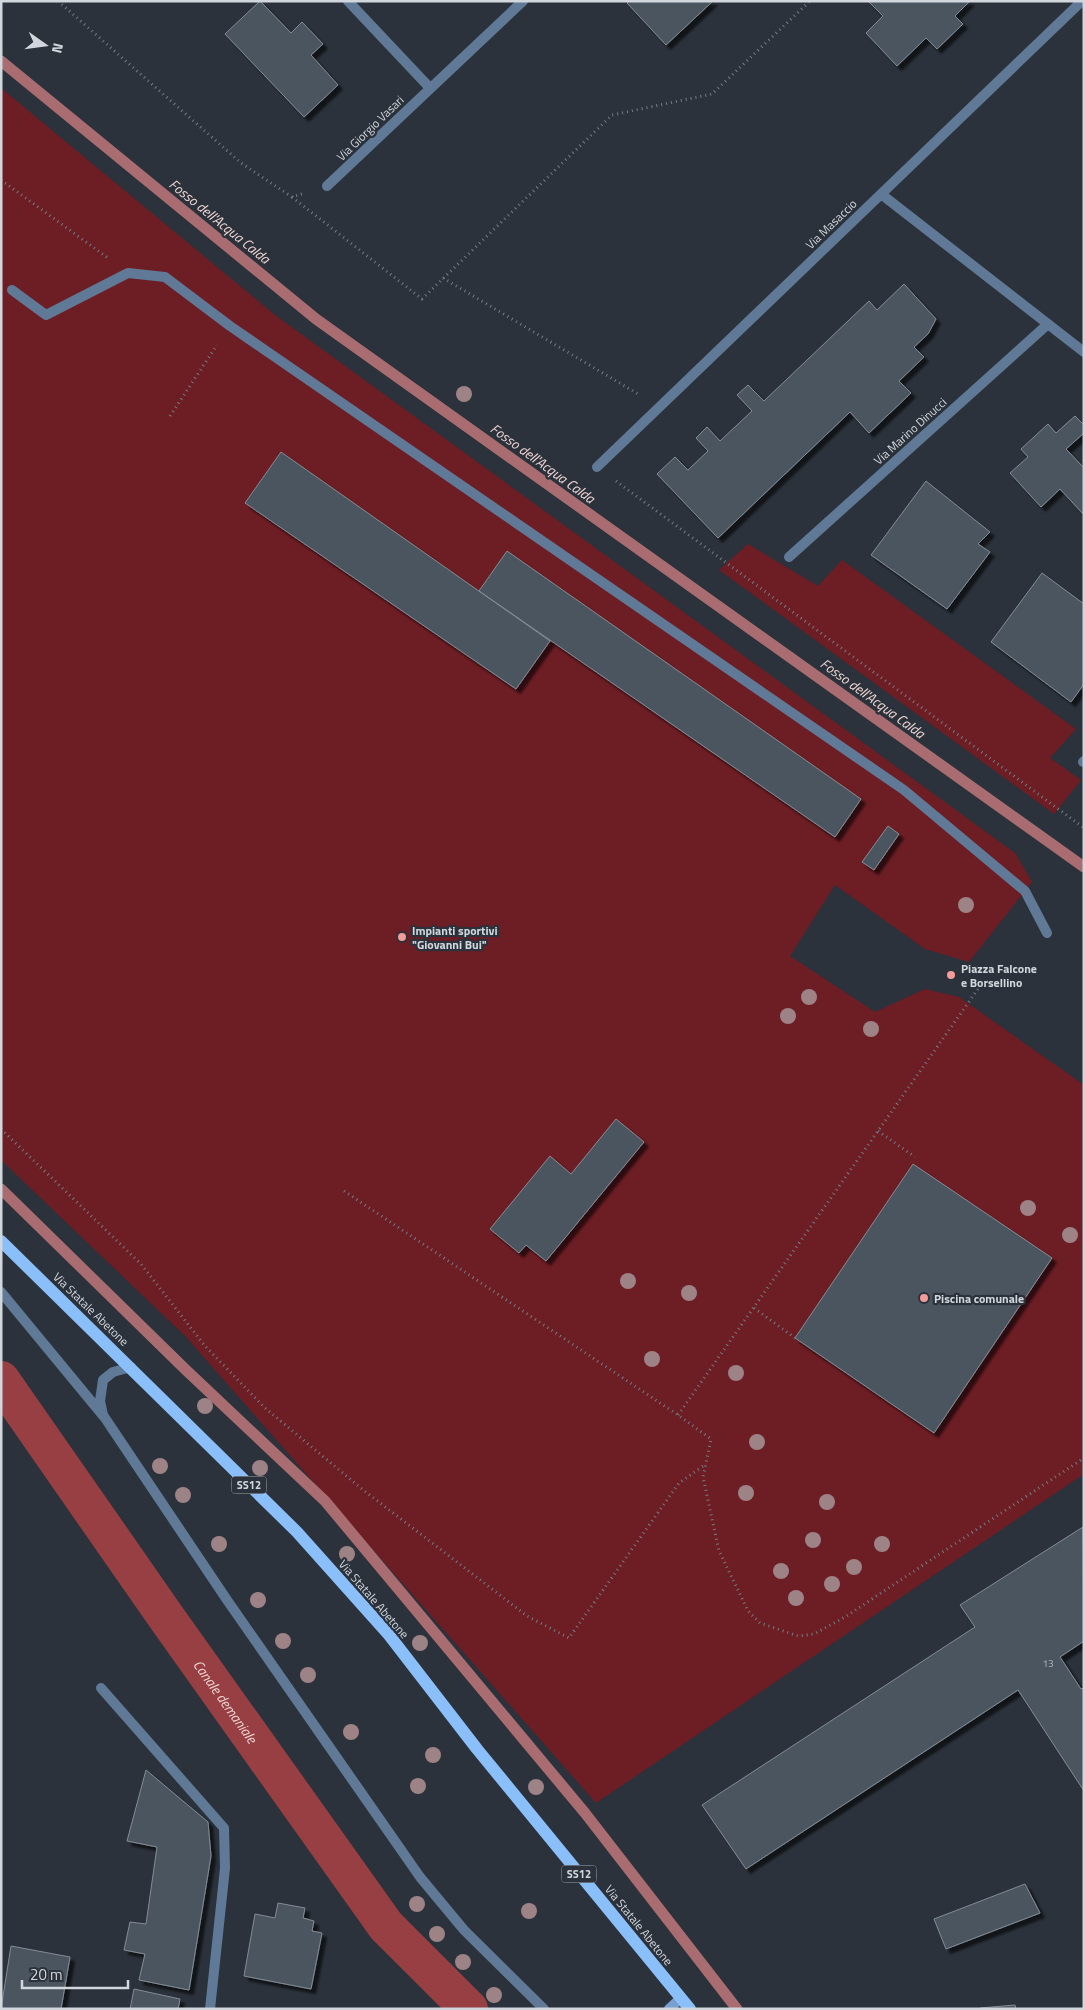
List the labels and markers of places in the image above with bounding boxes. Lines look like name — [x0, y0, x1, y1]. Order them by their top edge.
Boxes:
place label: Impianti sportivi "Giovanni Bui" — [412, 921, 498, 954]
marker: Impianti sportivi "Giovanni Bui" — [396, 931, 408, 943]
place label: Piazza Falcone e Borsellino — [961, 959, 1037, 992]
marker: Piazza Falcone e Borsellino — [945, 969, 957, 981]
place label: Piscina comunale — [934, 1289, 1024, 1308]
marker: Piscina comunale — [918, 1292, 930, 1304]

